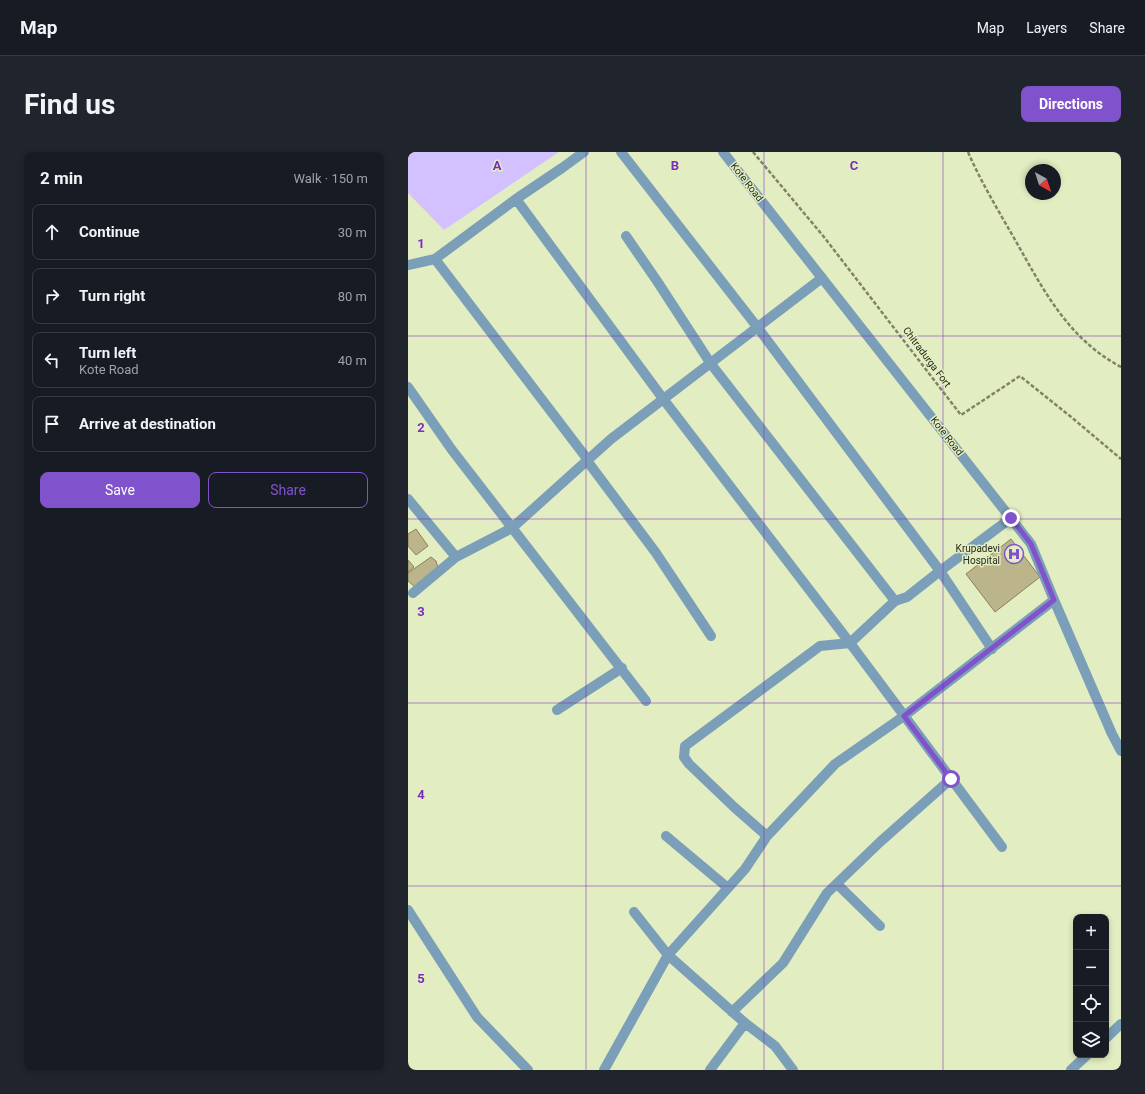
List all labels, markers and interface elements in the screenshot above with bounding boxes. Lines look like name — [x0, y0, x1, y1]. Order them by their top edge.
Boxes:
text: Map — [20, 16, 58, 39]
text: Map — [977, 20, 1004, 36]
text: Layers — [1026, 20, 1067, 36]
text: Share — [1089, 20, 1125, 36]
button: Directions — [1021, 86, 1121, 122]
text: Find us — [24, 88, 115, 121]
text: A — [493, 158, 502, 173]
text: B — [671, 158, 679, 173]
text: C — [850, 158, 859, 173]
street label: Kote Road — [729, 161, 765, 203]
north arrow — [1025, 164, 1061, 200]
text: 2 min — [40, 168, 83, 188]
text: Walk · 150 m — [293, 171, 368, 186]
icon: ahead — [41, 221, 63, 243]
text: Continue — [79, 223, 140, 241]
text: 30 m — [338, 225, 367, 240]
text: 1 — [417, 236, 425, 251]
icon: right — [41, 285, 63, 307]
text: Turn right — [79, 287, 145, 305]
text: 80 m — [338, 289, 367, 304]
street label: Chitradurga Fort — [901, 325, 953, 389]
text: Turn left — [79, 344, 136, 362]
icon: left — [41, 349, 63, 371]
text: 40 m — [338, 353, 367, 368]
text: Kote Road — [79, 362, 139, 377]
icon: arrive — [41, 413, 63, 435]
text: Arrive at destination — [79, 415, 216, 433]
street label: Kote Road — [929, 415, 965, 457]
text: 2 — [417, 420, 425, 435]
button: Save — [40, 472, 200, 508]
button: Share — [208, 472, 368, 508]
route end — [1002, 509, 1020, 527]
place label: Krupadevi Hospital — [956, 543, 1000, 566]
hospital icon: Krupadevi Hospital — [1003, 543, 1025, 565]
text: 3 — [417, 604, 425, 619]
route start — [942, 770, 960, 788]
text: 4 — [417, 787, 425, 802]
map controls — [1073, 914, 1109, 1058]
button: + — [1073, 914, 1109, 950]
button: − — [1073, 950, 1109, 986]
text: 5 — [417, 971, 425, 986]
button: locate — [1073, 986, 1109, 1022]
button: layers — [1073, 1022, 1109, 1058]

